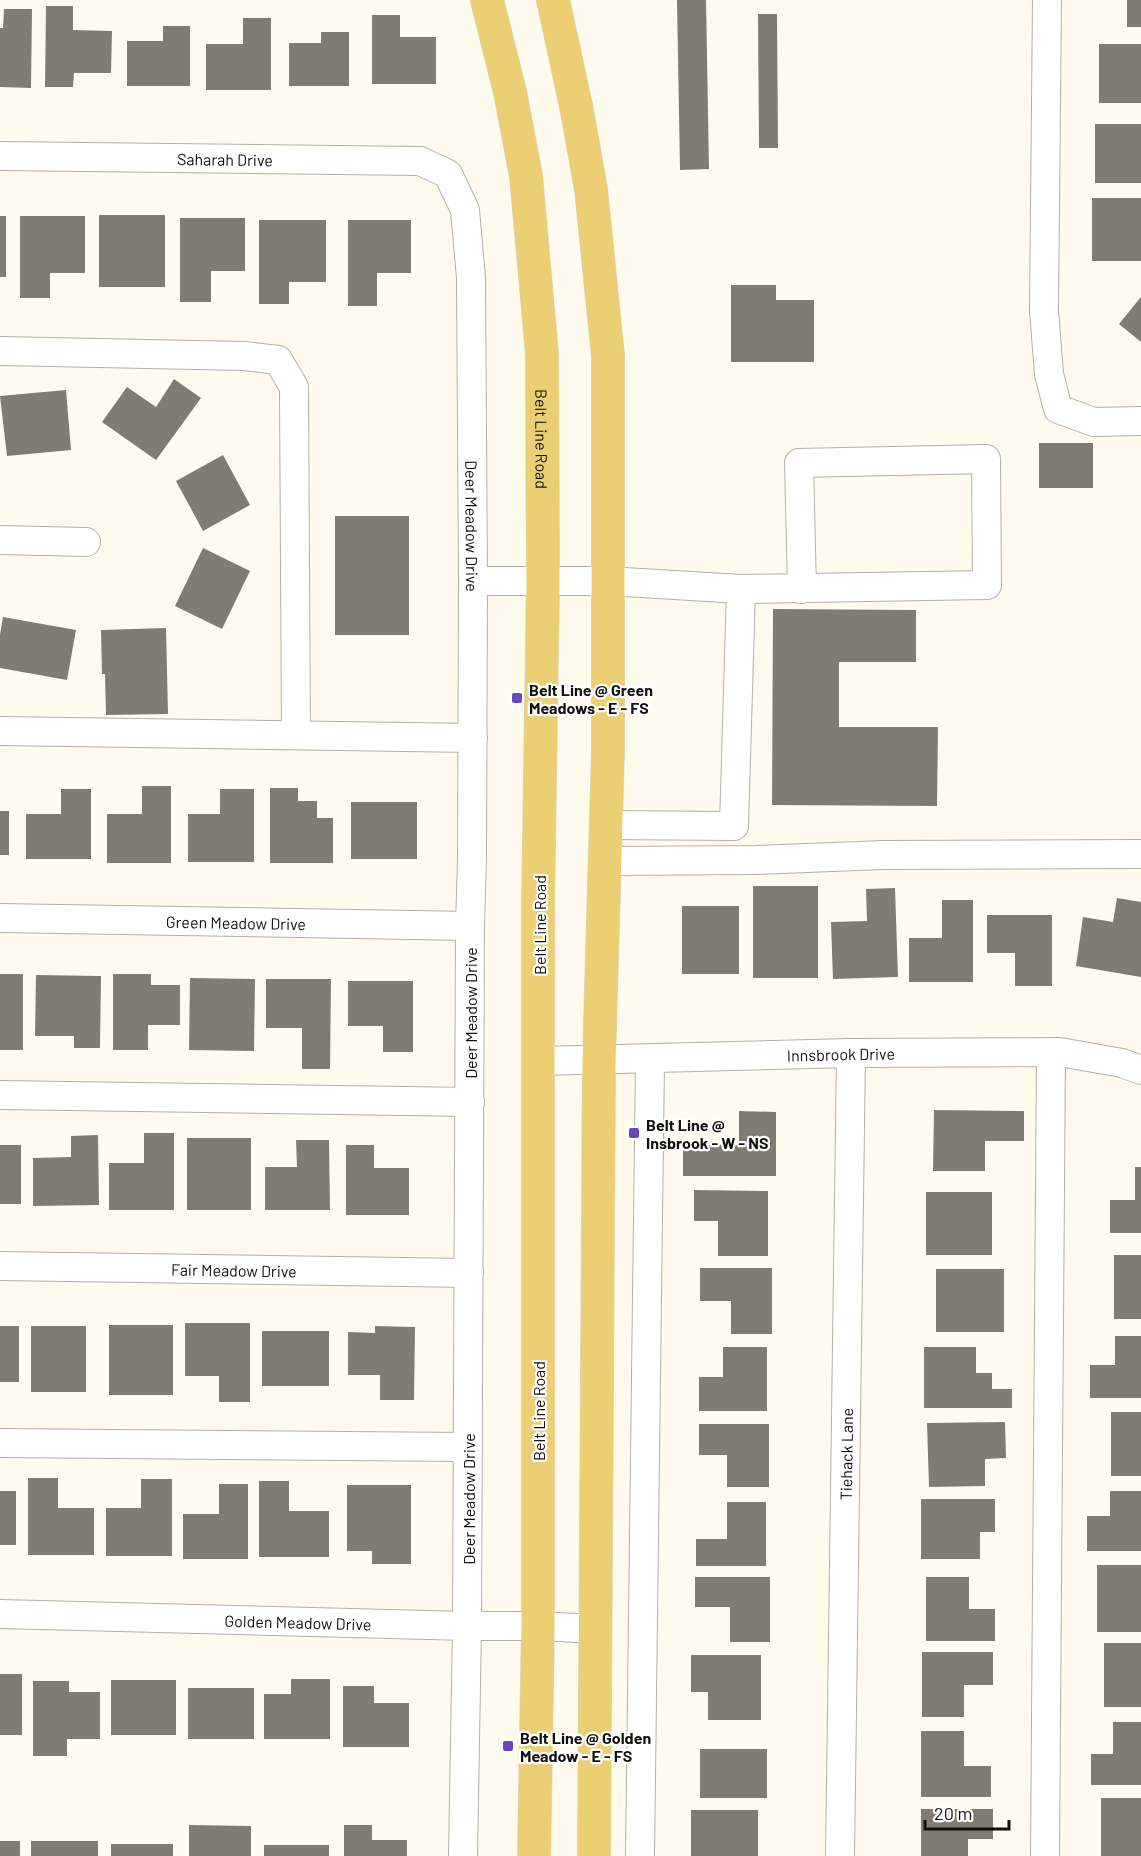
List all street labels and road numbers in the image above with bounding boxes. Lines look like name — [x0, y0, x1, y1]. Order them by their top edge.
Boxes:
street label: Saharah Drive — [177, 149, 273, 169]
street label: Belt Line Road — [533, 389, 552, 489]
street label: Deer Meadow Drive — [463, 460, 483, 592]
street label: Belt Line Road — [530, 875, 549, 975]
street label: Green Meadow Drive — [166, 911, 306, 933]
street label: Deer Meadow Drive — [461, 947, 480, 1079]
street label: Innsbrook Drive — [787, 1043, 895, 1064]
street label: Fair Meadow Drive — [171, 1259, 297, 1280]
street label: Belt Line Road — [529, 1361, 548, 1461]
street label: Tiehack Lane — [835, 1408, 856, 1500]
street label: Deer Meadow Drive — [459, 1433, 478, 1565]
street label: Golden Meadow Drive — [224, 1610, 372, 1633]

